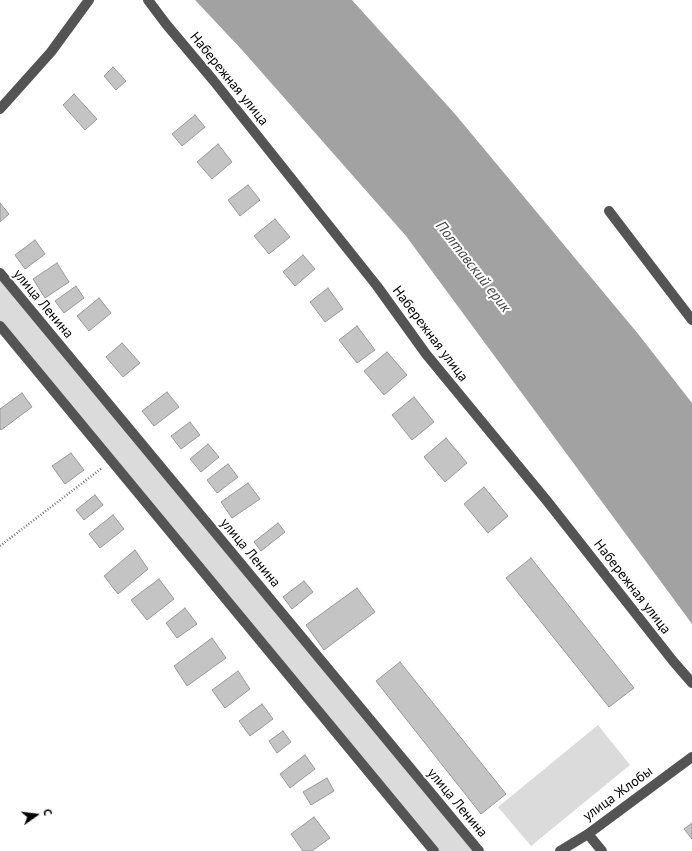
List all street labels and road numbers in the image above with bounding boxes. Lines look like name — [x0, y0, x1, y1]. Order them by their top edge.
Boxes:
street label: Набережная улица — [186, 29, 272, 129]
street label: улица Ленина — [9, 266, 77, 342]
street label: Набережная улица — [389, 283, 471, 385]
street label: улица Ленина — [216, 515, 284, 591]
street label: Набережная улица — [590, 536, 674, 638]
street label: улица Жлобы — [580, 763, 656, 825]
street label: улица Ленина — [423, 765, 491, 841]

